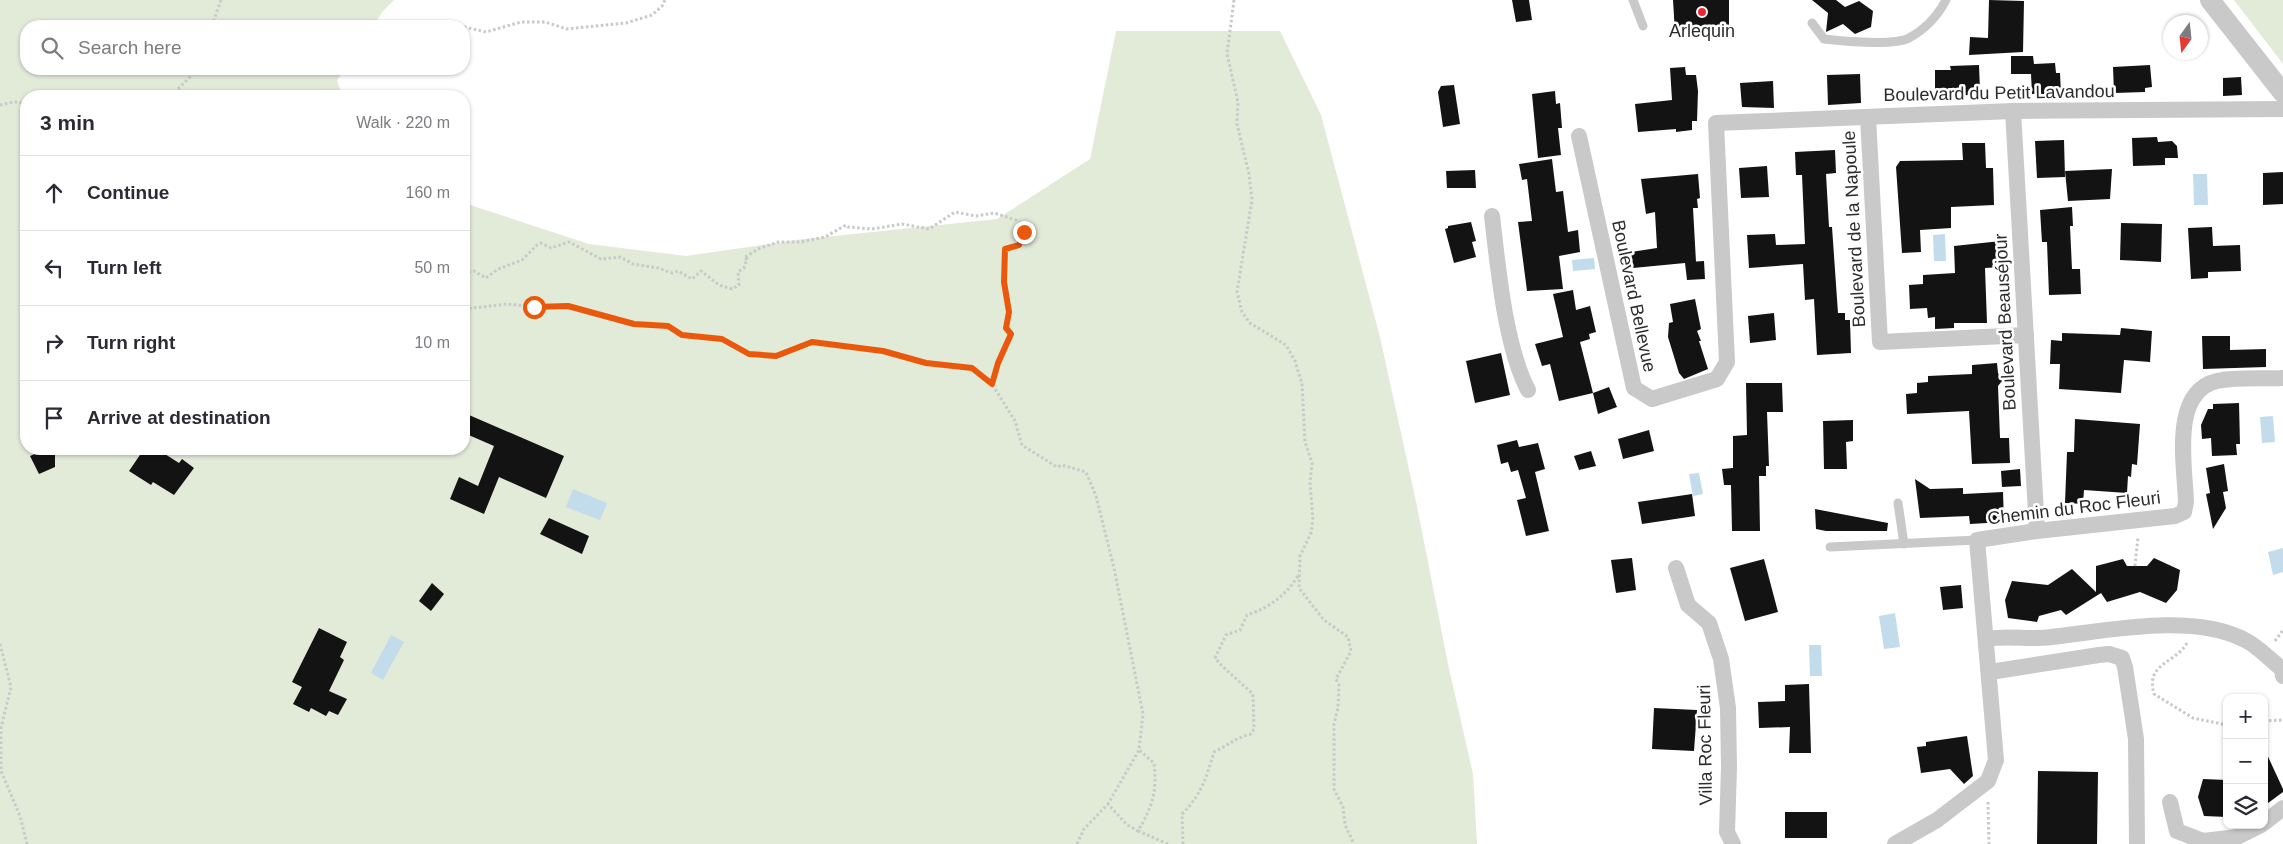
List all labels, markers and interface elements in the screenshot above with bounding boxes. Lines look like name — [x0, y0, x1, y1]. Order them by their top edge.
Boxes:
marker: Arlequin — [1696, 6, 1708, 18]
north arrow — [2163, 15, 2208, 60]
search box — [20, 20, 470, 75]
place label: Arlequin — [1669, 21, 1735, 41]
icon: search — [38, 34, 66, 62]
text: Search here — [78, 37, 182, 58]
street label: Boulevard du Petit Lavandou — [1883, 81, 2115, 105]
text: 3 min — [40, 111, 95, 134]
text: Walk · 220 m — [356, 114, 450, 131]
street label: Boulevard de la Napoule — [1839, 130, 1869, 328]
icon: ahead — [40, 179, 68, 207]
text: Continue — [87, 182, 169, 203]
text: 160 m — [406, 184, 450, 201]
street label: Boulevard Bellevue — [1608, 218, 1660, 374]
route end — [1013, 221, 1036, 244]
street label: Boulevard Beauséjour — [1990, 233, 2020, 411]
icon: left — [40, 254, 68, 282]
text: Turn left — [87, 257, 162, 278]
text: 50 m — [414, 259, 450, 276]
route start — [523, 296, 546, 319]
icon: right — [40, 329, 68, 357]
text: Turn right — [87, 332, 175, 353]
text: 10 m — [414, 334, 450, 351]
icon: arrive — [40, 404, 68, 432]
text: Arrive at destination — [87, 407, 271, 428]
street label: Chemin du Roc Fleuri — [1986, 487, 2162, 529]
street label: Villa Roc Fleuri — [1694, 684, 1716, 806]
map controls — [2223, 694, 2268, 829]
button: + — [2223, 694, 2268, 739]
button: − — [2223, 739, 2268, 784]
button: layers — [2223, 784, 2268, 829]

